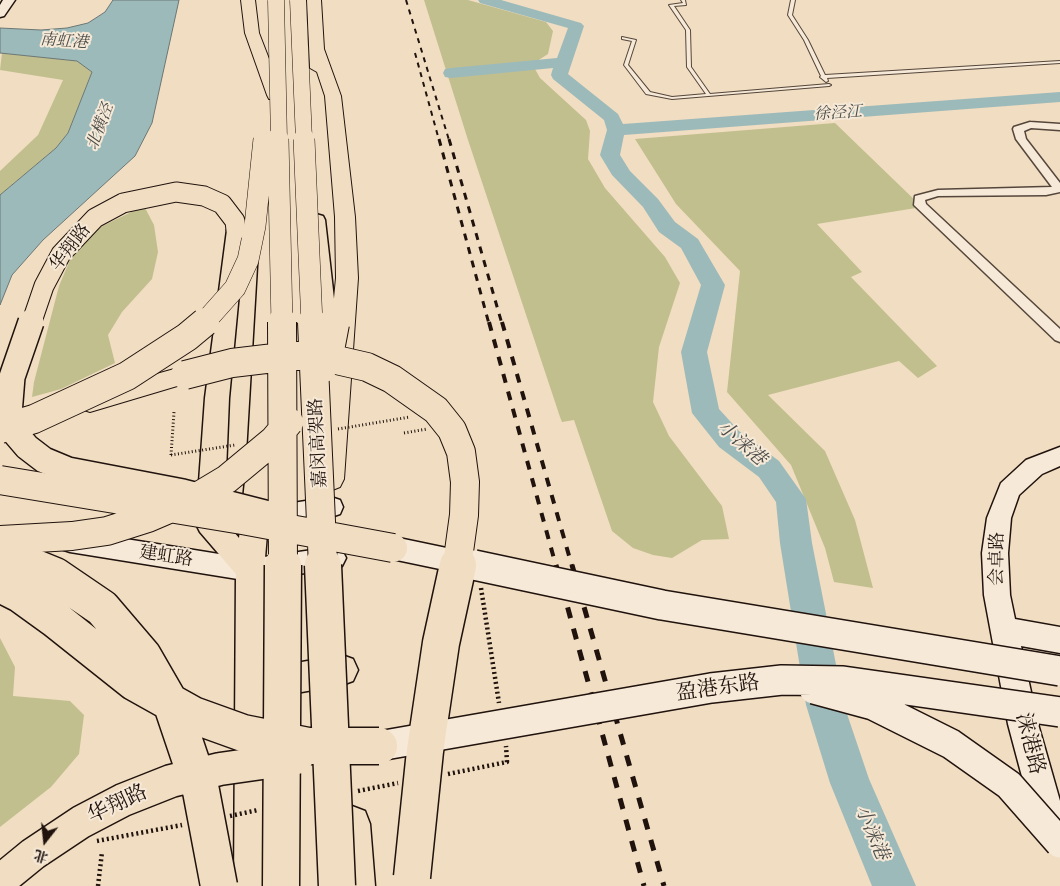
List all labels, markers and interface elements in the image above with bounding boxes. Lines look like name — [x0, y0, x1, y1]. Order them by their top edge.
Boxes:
water label: 南虹港 — [39, 31, 89, 53]
water label: 北横泾 — [83, 101, 119, 153]
water label: 徐泾江 — [813, 103, 863, 125]
street label: 华翔路 — [46, 220, 96, 276]
street label: 嘉闵高架路 — [306, 397, 332, 489]
water label: 小涞港 — [712, 417, 770, 471]
street label: 会卓路 — [987, 532, 1009, 586]
street label: 建虹路 — [138, 542, 194, 572]
street label: 盈港东路 — [675, 671, 761, 707]
street label: 涞港路 — [1009, 710, 1049, 778]
street label: 华翔路 — [84, 780, 152, 830]
water label: 小涞港 — [849, 802, 893, 864]
north arrow — [20, 816, 70, 866]
text: 北 — [31, 845, 50, 867]

